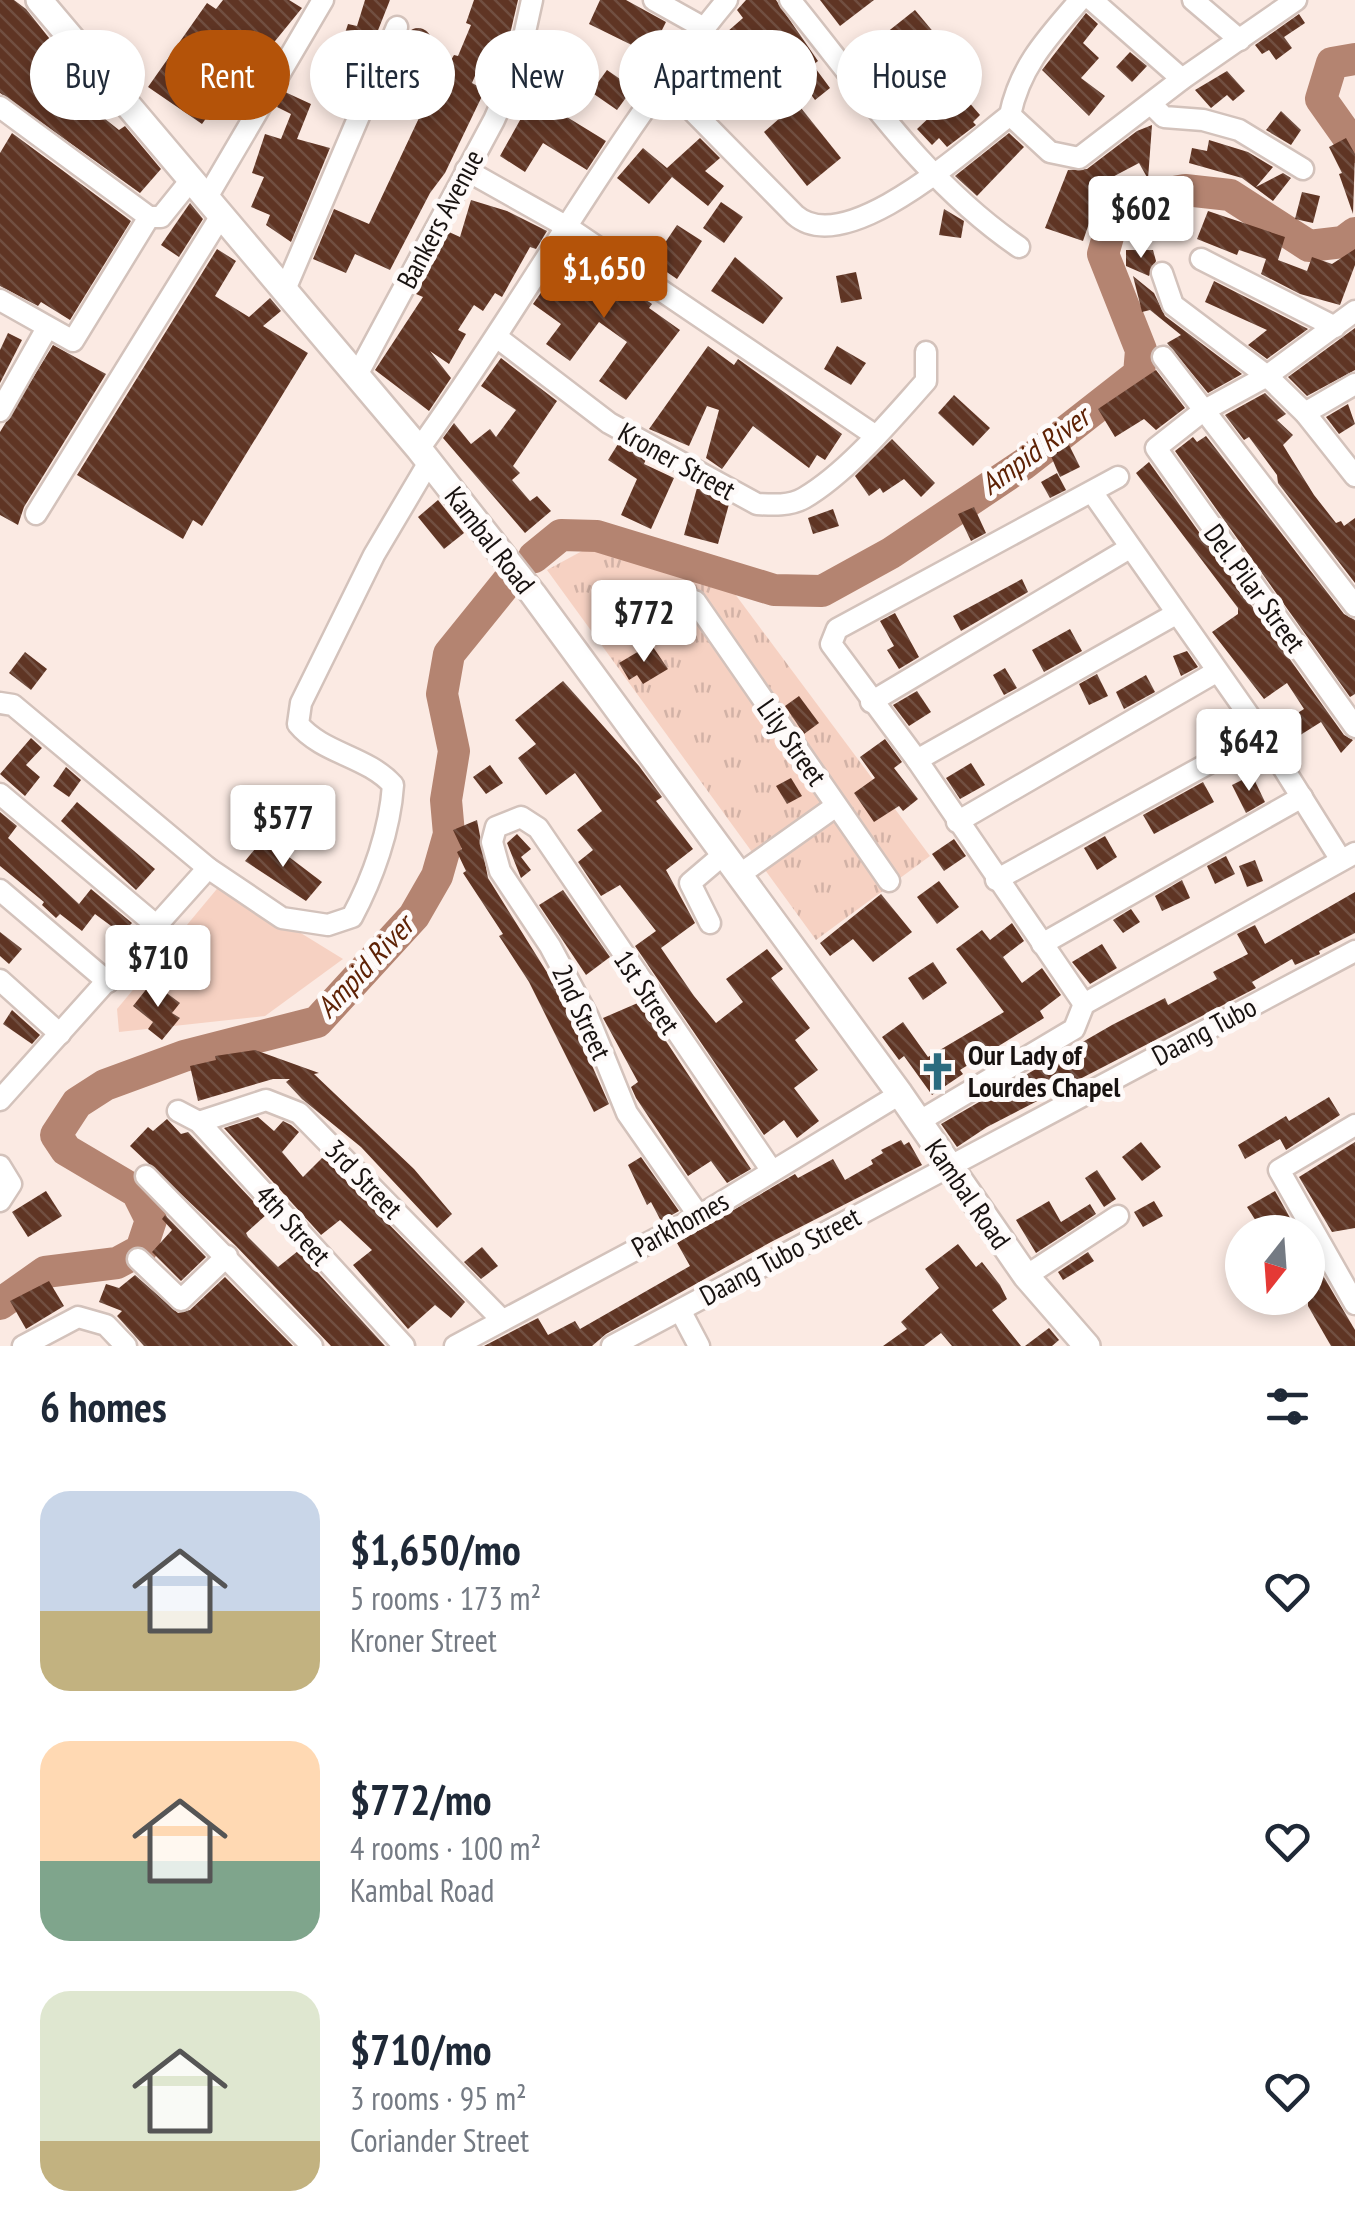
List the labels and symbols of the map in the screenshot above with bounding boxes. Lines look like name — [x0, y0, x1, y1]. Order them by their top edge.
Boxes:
street label: Bankers Avenue — [388, 143, 492, 295]
pin: $602 — [1082, 176, 1200, 261]
pin: $1,650 — [523, 236, 685, 321]
water label: Ampid River — [972, 395, 1100, 503]
street label: Kroner Street — [612, 413, 743, 508]
street label: Kambal Road — [437, 479, 544, 601]
street label: Del. Pilar Street — [1196, 516, 1315, 659]
pin: $772 — [585, 580, 703, 665]
street label: Lily Street — [749, 691, 836, 793]
pin: $642 — [1190, 709, 1308, 794]
pin: $577 — [224, 785, 342, 870]
water label: Ampid River — [307, 904, 424, 1025]
pin: $710 — [99, 925, 217, 1010]
street label: 1st Street — [606, 943, 689, 1041]
street label: 2nd Street — [544, 958, 621, 1066]
street label: Daang Tubo — [1145, 988, 1262, 1073]
place label: Our Lady of Lourdes Chapel — [968, 1036, 1120, 1105]
church icon: Our Lady of Lourdes Chapel — [917, 1050, 959, 1092]
street label: 3rd Street — [318, 1131, 411, 1226]
street label: Kambal Road — [917, 1131, 1020, 1256]
street label: 4th Street — [247, 1176, 340, 1273]
street label: Parkhomes — [625, 1182, 735, 1265]
street label: Daang Tubo Street — [693, 1198, 867, 1313]
north arrow — [1225, 1215, 1325, 1315]

